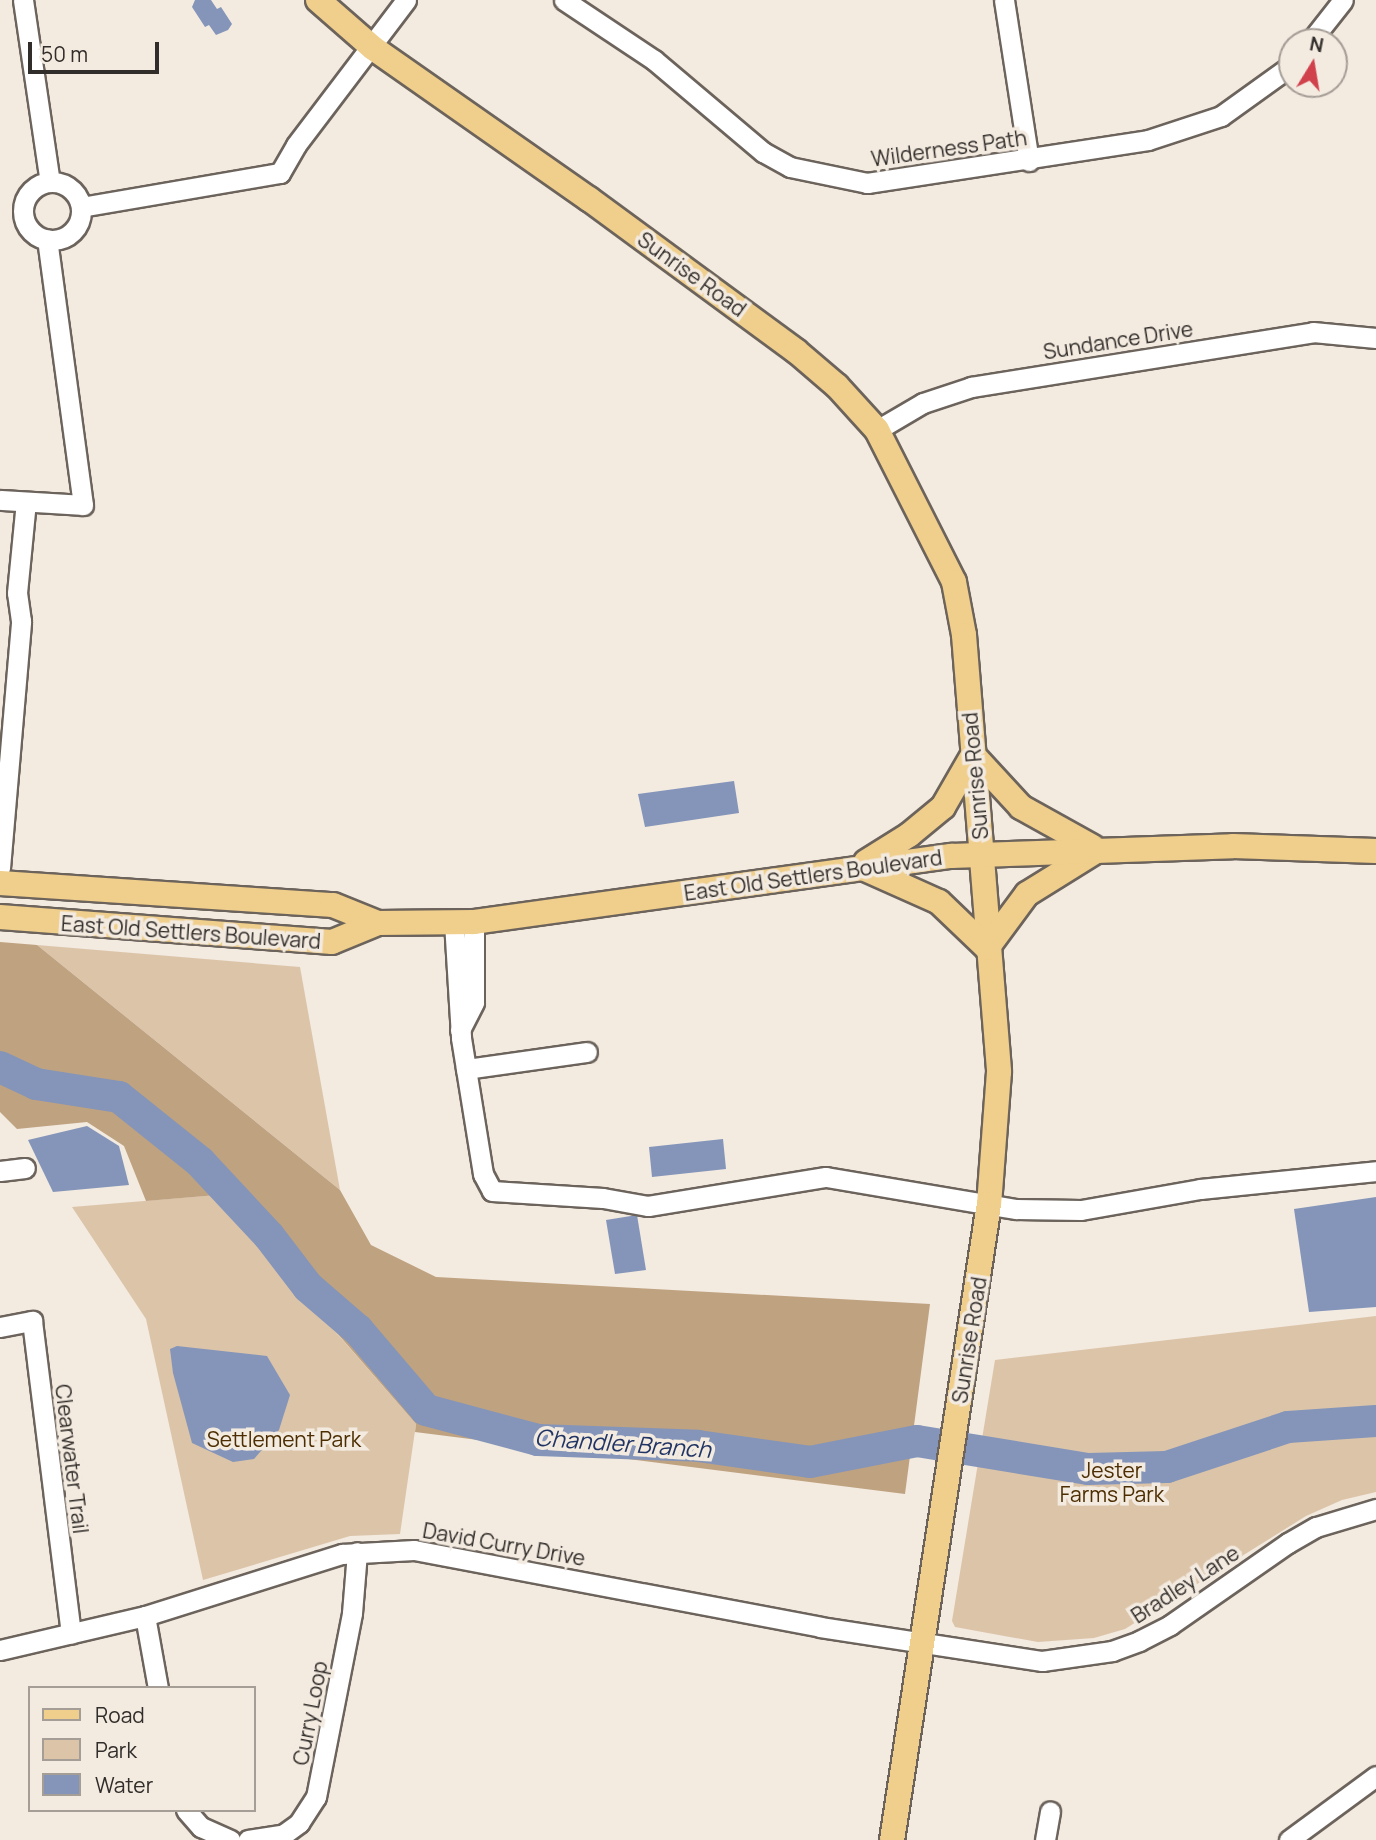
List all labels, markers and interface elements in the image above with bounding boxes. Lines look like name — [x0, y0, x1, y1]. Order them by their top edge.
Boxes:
scale bar — [32, 28, 163, 72]
north arrow — [1278, 28, 1348, 98]
text: N — [1307, 30, 1326, 58]
text: 50 m — [41, 40, 88, 68]
street label: Wilderness Path — [870, 125, 1028, 171]
street label: Sunrise Road — [633, 226, 751, 322]
street label: Sundance Drive — [1041, 316, 1195, 364]
street label: Sunrise Road — [957, 711, 993, 841]
street label: East Old Settlers Boulevard — [682, 844, 944, 906]
street label: East Old Settlers Boulevard — [60, 910, 322, 954]
street label: Sunrise Road — [947, 1275, 991, 1405]
street label: Clearwater Trail — [50, 1383, 94, 1535]
water label: Chandler Branch — [534, 1423, 712, 1463]
park label: Settlement Park — [207, 1426, 361, 1452]
park label: Jester Farms Park — [1060, 1457, 1164, 1507]
street label: David Curry Drive — [421, 1517, 587, 1571]
street label: Bradley Lane — [1126, 1540, 1244, 1628]
street label: Curry Loop — [288, 1659, 332, 1767]
legend — [28, 1686, 256, 1812]
text: Road — [95, 1701, 145, 1729]
text: Park — [95, 1736, 137, 1764]
text: Water — [95, 1771, 153, 1799]

